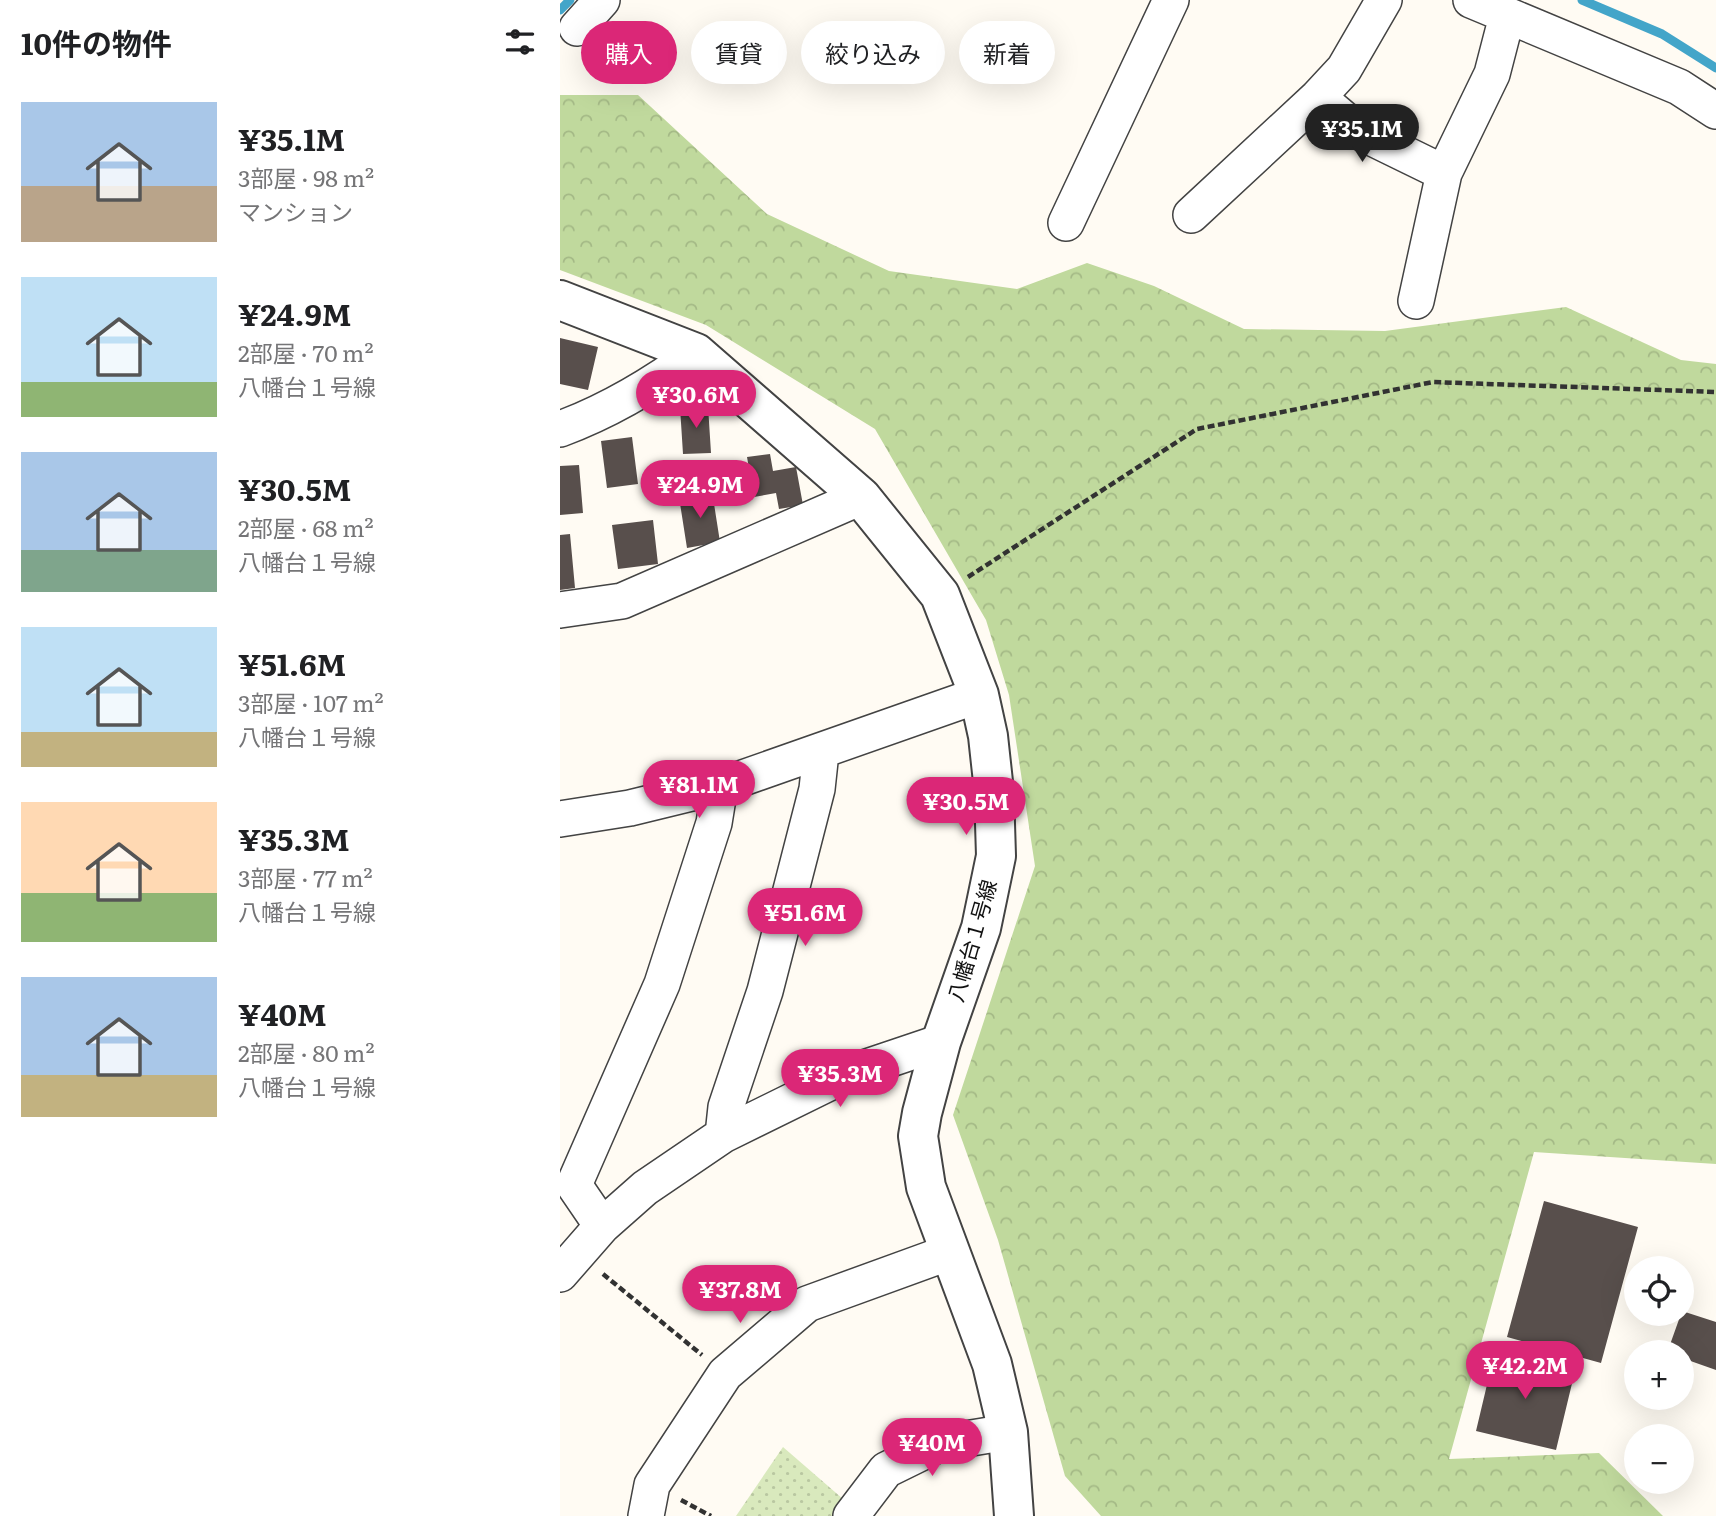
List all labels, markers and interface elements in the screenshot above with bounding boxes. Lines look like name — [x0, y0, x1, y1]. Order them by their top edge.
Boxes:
text: 10件の物件 — [21, 20, 172, 64]
chip: 購入 — [581, 21, 677, 84]
chip: 賃貸 — [691, 21, 787, 84]
chip: 絞り込み — [801, 21, 945, 84]
chip: 新着 — [959, 21, 1055, 84]
icon: filters — [501, 23, 539, 61]
pin: ¥35.1M — [1305, 104, 1419, 164]
text: ¥35.1M — [1321, 110, 1403, 144]
text: ¥35.1M — [238, 116, 345, 160]
icon: home — [77, 130, 161, 214]
text: 3部屋 · 98 m² — [238, 160, 374, 194]
text: マンション — [238, 194, 353, 228]
text: ¥24.9M — [238, 291, 351, 335]
icon: home — [77, 305, 161, 389]
text: 2部屋 · 70 m² — [238, 335, 374, 369]
text: 八幡台１号線 — [238, 369, 376, 403]
pin: ¥30.6M — [639, 370, 753, 430]
text: ¥30.6M — [652, 376, 740, 410]
pin: ¥24.9M — [643, 461, 757, 520]
text: ¥30.5M — [238, 466, 351, 510]
text: ¥24.9M — [657, 466, 743, 500]
icon: home — [77, 480, 161, 564]
text: 2部屋 · 68 m² — [238, 510, 374, 544]
text: 八幡台１号線 — [238, 544, 376, 578]
text: ¥51.6M — [238, 641, 346, 685]
icon: home — [77, 655, 161, 739]
text: 3部屋 · 107 m² — [238, 685, 384, 719]
text: 八幡台１号線 — [238, 719, 376, 753]
pin: ¥81.1M — [642, 760, 756, 820]
text: ¥81.1M — [659, 766, 739, 800]
pin: ¥30.5M — [909, 778, 1023, 837]
text: ¥30.5M — [923, 783, 1009, 817]
text: ¥35.3M — [238, 816, 350, 860]
icon: home — [77, 830, 161, 914]
text: 3部屋 · 77 m² — [238, 860, 373, 894]
street label: 八幡台１号線 — [938, 875, 1003, 1005]
pin: ¥51.6M — [748, 888, 862, 948]
text: 八幡台１号線 — [238, 894, 376, 928]
text: ¥51.6M — [764, 894, 846, 928]
text: ¥40M — [238, 991, 327, 1035]
icon: home — [77, 1005, 161, 1089]
text: 2部屋 · 80 m² — [238, 1035, 375, 1069]
pin: ¥35.3M — [783, 1050, 897, 1109]
text: ¥35.3M — [797, 1055, 883, 1089]
text: 八幡台１号線 — [238, 1069, 376, 1103]
map controls — [1624, 1256, 1694, 1494]
button: locate — [1624, 1256, 1694, 1326]
pin: ¥37.8M — [683, 1266, 797, 1325]
text: ¥37.8M — [698, 1271, 782, 1305]
button: + — [1624, 1340, 1694, 1410]
pin: ¥42.2M — [1468, 1342, 1582, 1401]
text: ¥42.2M — [1482, 1347, 1568, 1381]
pin: ¥40M — [891, 1418, 973, 1478]
text: ¥40M — [898, 1424, 966, 1458]
button: − — [1624, 1424, 1694, 1494]

